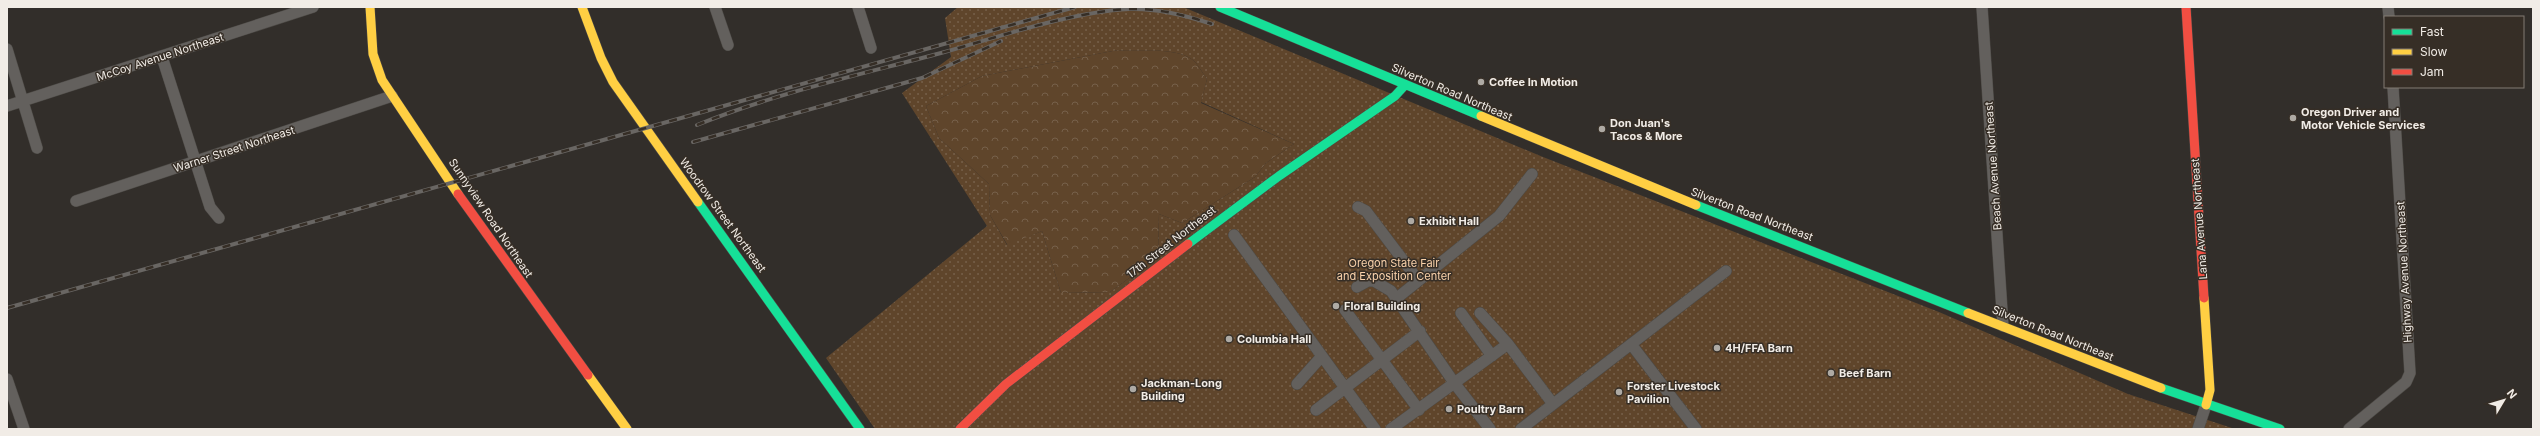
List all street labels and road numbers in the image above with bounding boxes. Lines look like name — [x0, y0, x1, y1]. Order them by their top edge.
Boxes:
street label: McCoy Avenue Northeast — [95, 30, 226, 84]
street label: Silverton Road Northeast — [1390, 60, 1515, 124]
street label: Beach Avenue Northeast — [1981, 101, 2004, 231]
street label: Warner Street Northeast — [172, 123, 297, 175]
street label: Woodrow Street Northeast — [677, 155, 770, 275]
street label: Sunnyview Road Northeast — [446, 156, 536, 281]
street label: Lana Avenue Northeast — [2188, 158, 2210, 280]
street label: Silverton Road Northeast — [1689, 184, 1815, 244]
street label: Highway Avenue Northeast — [2393, 201, 2415, 343]
street label: 17th Street Northeast — [1124, 203, 1219, 281]
street label: Silverton Road Northeast — [1990, 302, 2116, 364]

